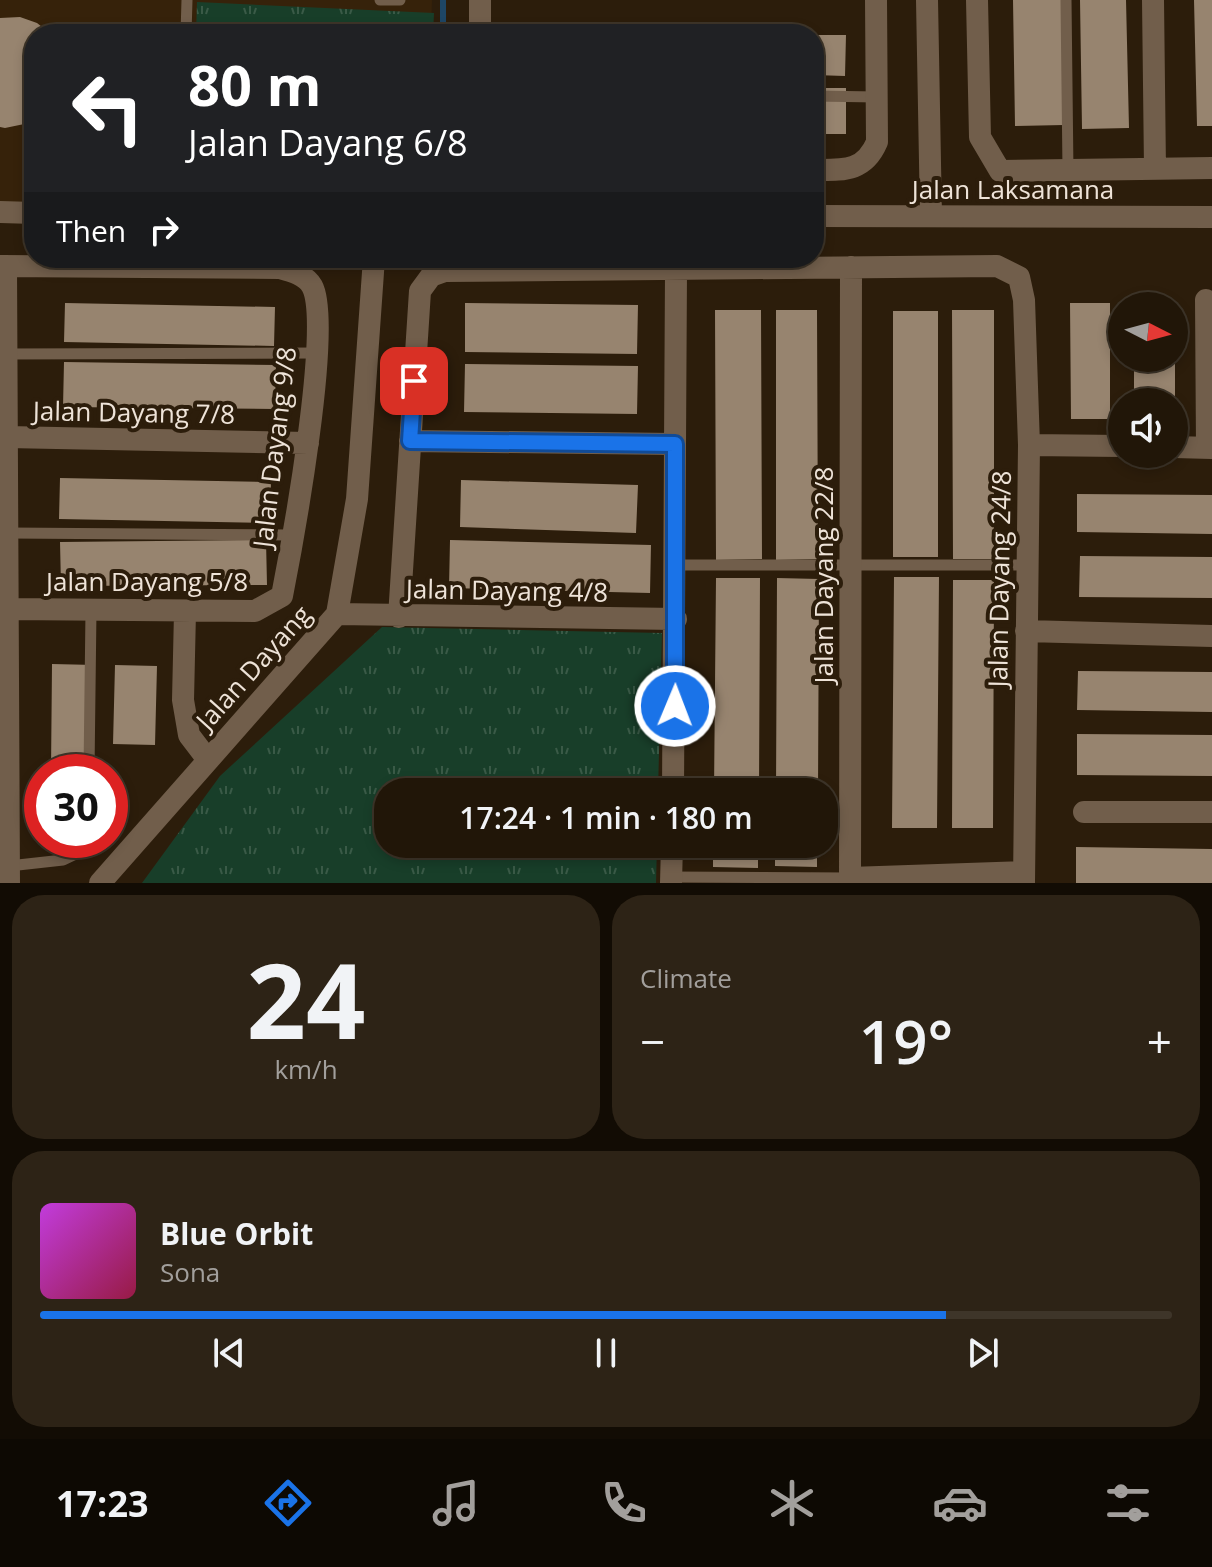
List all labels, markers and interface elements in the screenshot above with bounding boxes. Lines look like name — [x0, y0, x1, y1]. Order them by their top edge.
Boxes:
text: 80 m — [188, 46, 322, 122]
icon: left — [56, 56, 160, 160]
text: Jalan Dayang 6/8 — [188, 118, 468, 167]
street label: Jalan Laksamana — [909, 171, 1114, 207]
icon: right — [142, 208, 186, 252]
text: Then — [56, 210, 126, 251]
north arrow — [1108, 292, 1188, 372]
map controls — [1108, 292, 1188, 468]
street label: Jalan Dayang 9/8 — [243, 345, 304, 552]
pin — [380, 347, 448, 415]
icon: arrive — [392, 359, 436, 403]
button: sound — [1108, 388, 1188, 468]
street label: Jalan Dayang 7/8 — [30, 392, 235, 432]
street label: Jalan Dayang 22/8 — [805, 467, 841, 686]
street label: Jalan Dayang 24/8 — [979, 470, 1019, 691]
street label: Jalan Dayang 5/8 — [43, 563, 248, 599]
street label: Jalan Dayang 4/8 — [403, 570, 608, 610]
street label: Jalan Dayang — [185, 597, 319, 739]
position arrow — [633, 664, 717, 748]
speed limit sign: 30 — [24, 754, 128, 858]
text: 17:24 · 1 min · 180 m — [459, 797, 753, 838]
text: 24 — [247, 928, 365, 1069]
text: Climate — [640, 960, 732, 996]
text: 19° — [859, 1000, 953, 1082]
text: − — [640, 1011, 665, 1071]
text: + — [1147, 1011, 1172, 1071]
text: km/h — [274, 1051, 338, 1087]
text: Blue Orbit — [160, 1213, 313, 1254]
text: Sona — [160, 1254, 220, 1290]
icon: previous — [207, 1331, 251, 1375]
icon: pause — [584, 1331, 628, 1375]
icon: next — [961, 1331, 1005, 1375]
icon: directions — [260, 1475, 316, 1531]
icon: music — [428, 1475, 484, 1531]
icon: phone — [596, 1475, 652, 1531]
icon: climate — [764, 1475, 820, 1531]
icon: car — [932, 1475, 988, 1531]
icon: filters — [1100, 1475, 1156, 1531]
text: 17:23 — [56, 1479, 149, 1528]

